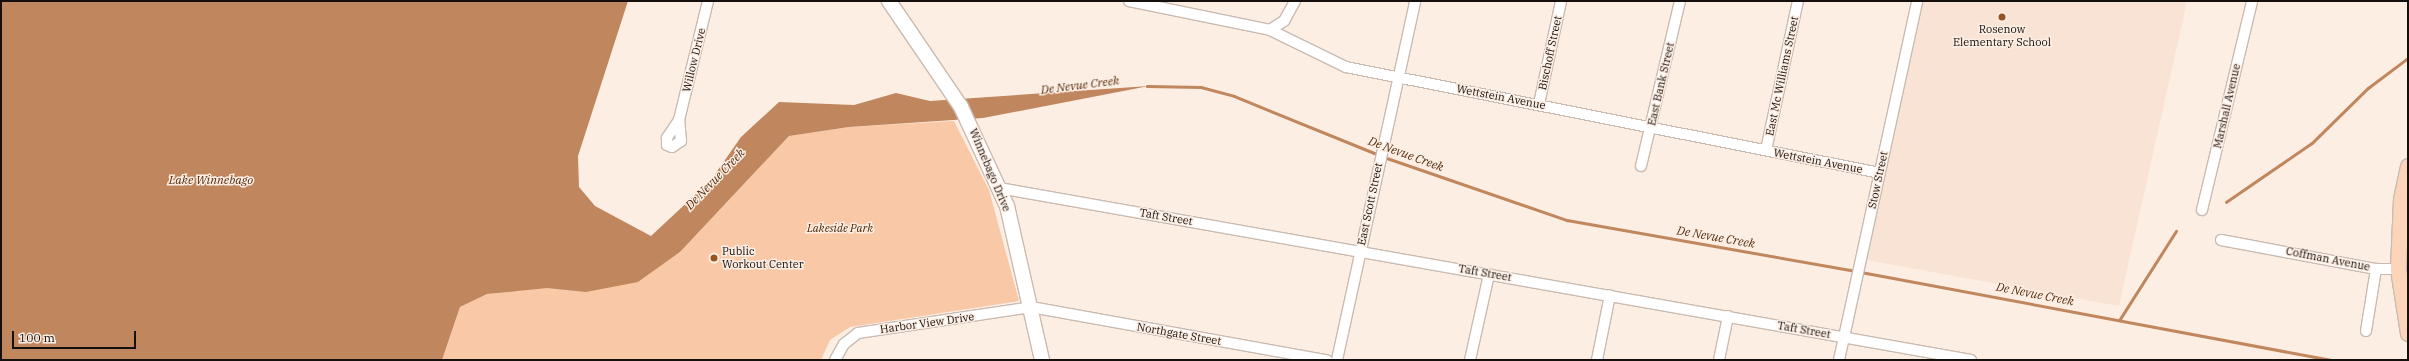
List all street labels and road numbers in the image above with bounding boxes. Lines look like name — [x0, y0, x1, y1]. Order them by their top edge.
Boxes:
street label: Bischoff Street — [1536, 15, 1564, 91]
street label: East Mc Williams Street — [1763, 15, 1801, 137]
street label: Willow Drive — [680, 27, 708, 93]
street label: East Bank Street — [1645, 41, 1677, 127]
street label: Marshall Avenue — [2211, 62, 2243, 150]
street label: Wettstein Avenue — [1455, 82, 1547, 112]
street label: Winnebago Drive — [967, 126, 1013, 214]
street label: Wettstein Avenue — [1772, 146, 1864, 176]
street label: Stow Street — [1865, 150, 1891, 210]
street label: East Scott Street — [1355, 161, 1385, 247]
street label: Taft Street — [1138, 206, 1194, 228]
street label: Coffman Avenue — [2285, 244, 2371, 274]
street label: Taft Street — [1457, 262, 1513, 284]
street label: Harbor View Drive — [879, 310, 975, 336]
street label: Taft Street — [1776, 319, 1832, 341]
street label: Northgate Street — [1136, 320, 1222, 348]

